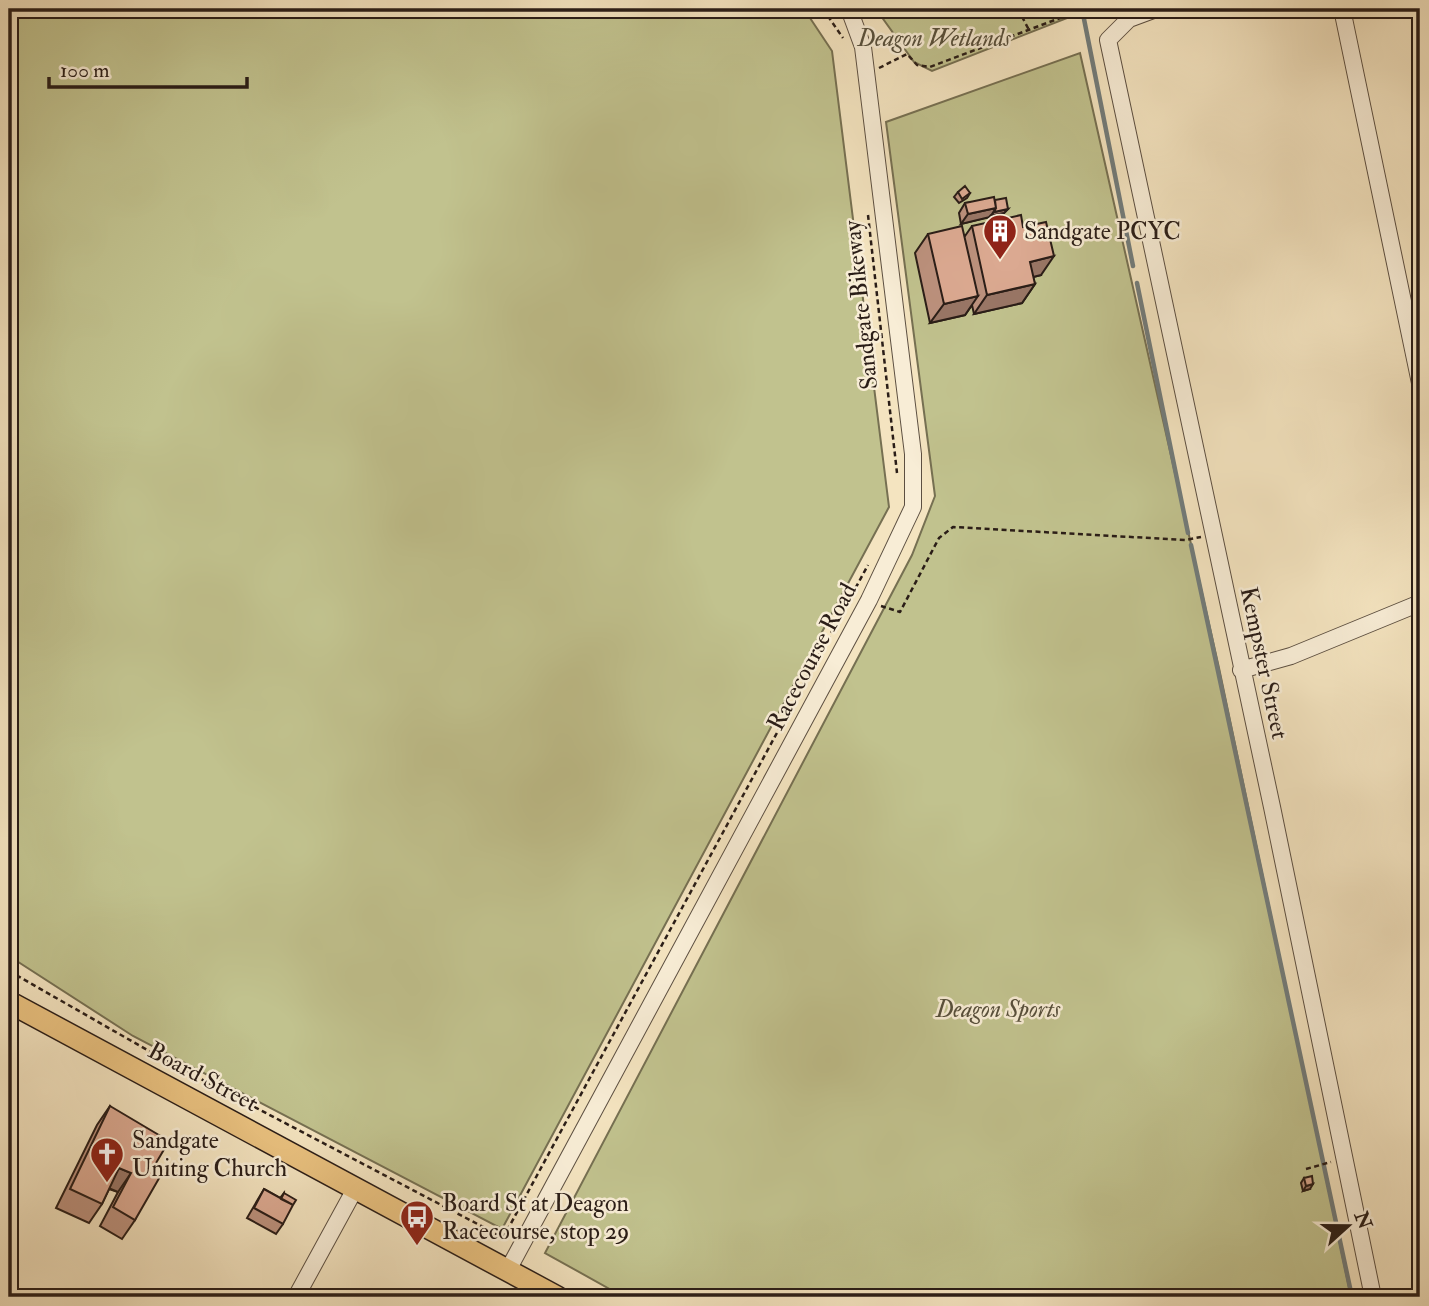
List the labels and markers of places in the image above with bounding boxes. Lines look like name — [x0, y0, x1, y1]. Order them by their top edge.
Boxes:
building icon: Sandgate PCYC — [981, 212, 1019, 261]
place label: Sandgate PCYC — [1024, 216, 1181, 247]
place label: Sandgate Uniting Church — [132, 1125, 287, 1184]
church icon: Sandgate Uniting Church — [88, 1135, 126, 1184]
place label: Board St at Deagon Racecourse, stop 29 — [442, 1188, 629, 1247]
bus stop icon: Board St at Deagon Racecourse, stop 29 — [398, 1198, 436, 1247]

